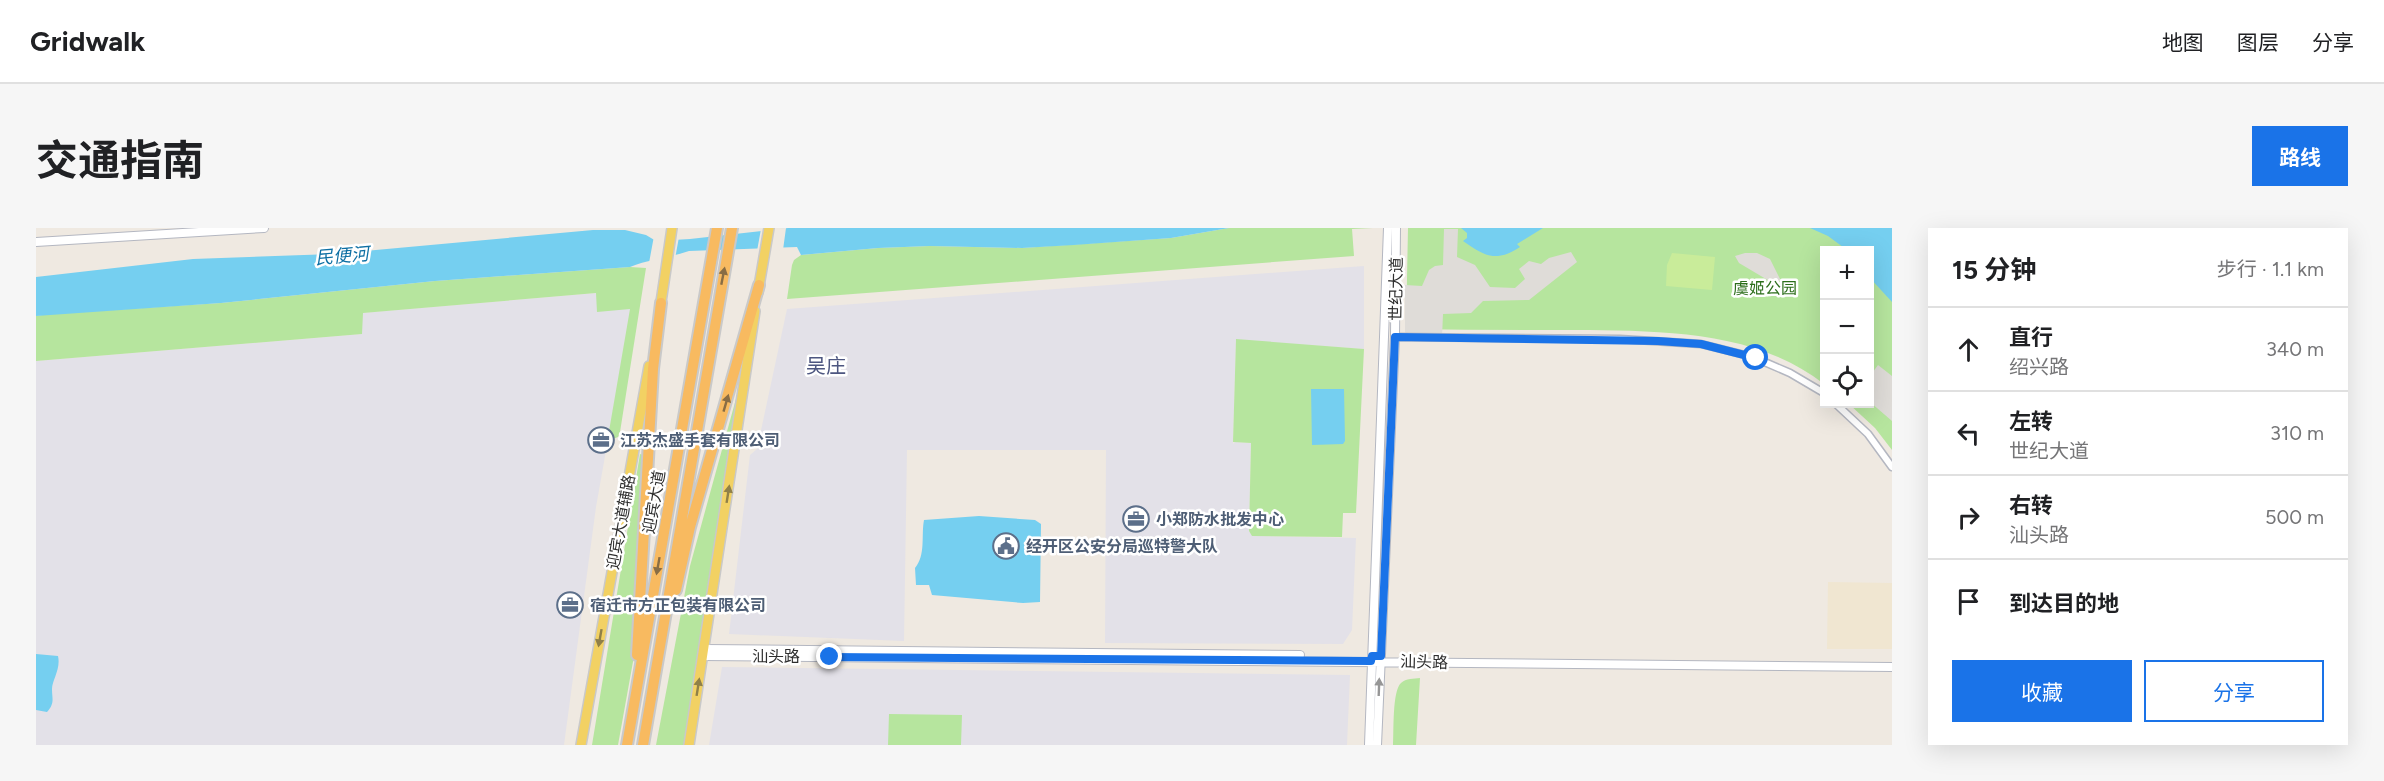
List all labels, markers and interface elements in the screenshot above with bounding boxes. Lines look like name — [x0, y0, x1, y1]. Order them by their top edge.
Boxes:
text: Gridwalk — [30, 24, 145, 58]
text: 地图 — [2162, 30, 2204, 55]
text: 图层 — [2237, 30, 2279, 55]
text: 分享 — [2312, 30, 2354, 55]
button: 路线 — [2252, 126, 2348, 186]
text: 交通指南 — [36, 135, 204, 186]
water label: 民便河 — [314, 242, 373, 269]
map controls — [1820, 246, 1874, 408]
button: + — [1820, 246, 1874, 300]
text: 15 分钟 — [1952, 254, 2036, 286]
street label: 世纪大道 — [1386, 257, 1406, 321]
text: 步行 · 1.1 km — [2217, 257, 2324, 281]
one-way arrow — [719, 266, 728, 285]
park label: 虞姬公园 — [1733, 279, 1797, 298]
button: − — [1820, 300, 1874, 354]
text: 直行 — [2009, 324, 2053, 351]
icon: ahead — [1952, 333, 1985, 366]
text: 340 m — [2266, 337, 2324, 361]
route start — [1742, 344, 1768, 370]
district label: 吴庄 — [806, 354, 846, 378]
button: locate — [1820, 354, 1874, 408]
text: 绍兴路 — [2009, 355, 2069, 379]
one-way arrow — [722, 394, 731, 412]
text: 左转 — [2009, 408, 2053, 435]
icon: left — [1952, 417, 1985, 450]
text: 310 m — [2270, 421, 2324, 445]
office icon: 江苏杰盛手套有限公司 — [586, 425, 616, 455]
place label: 江苏杰盛手套有限公司 — [620, 431, 780, 450]
text: 世纪大道 — [2009, 439, 2089, 463]
street label: 迎宾大道 — [639, 469, 669, 535]
street label: 迎宾大道辅路 — [603, 473, 639, 571]
one-way arrow — [723, 485, 732, 504]
text: 右转 — [2009, 492, 2053, 519]
icon: right — [1952, 501, 1985, 534]
office icon: 小郑防水批发中心 — [1121, 504, 1151, 534]
text: 500 m — [2265, 505, 2324, 529]
place label: 小郑防水批发中心 — [1156, 510, 1284, 529]
text: 汕头路 — [2009, 523, 2069, 547]
public building icon: 经开区公安分局巡特警大队 — [991, 531, 1021, 561]
place label: 经开区公安分局巡特警大队 — [1026, 537, 1218, 556]
one-way arrow — [653, 556, 662, 575]
icon: arrive — [1952, 585, 1985, 618]
office icon: 宿迁市方正包装有限公司 — [555, 590, 585, 620]
text: 到达目的地 — [2009, 590, 2119, 617]
place label: 宿迁市方正包装有限公司 — [590, 596, 766, 615]
one-way arrow — [595, 628, 604, 647]
route end — [816, 643, 842, 669]
street label: 汕头路 — [752, 647, 800, 666]
street label: 汕头路 — [1400, 652, 1448, 672]
button: 收藏 — [1952, 660, 2132, 722]
button: 分享 — [2144, 660, 2324, 722]
one-way arrow — [1375, 677, 1384, 696]
one-way arrow — [694, 678, 703, 697]

